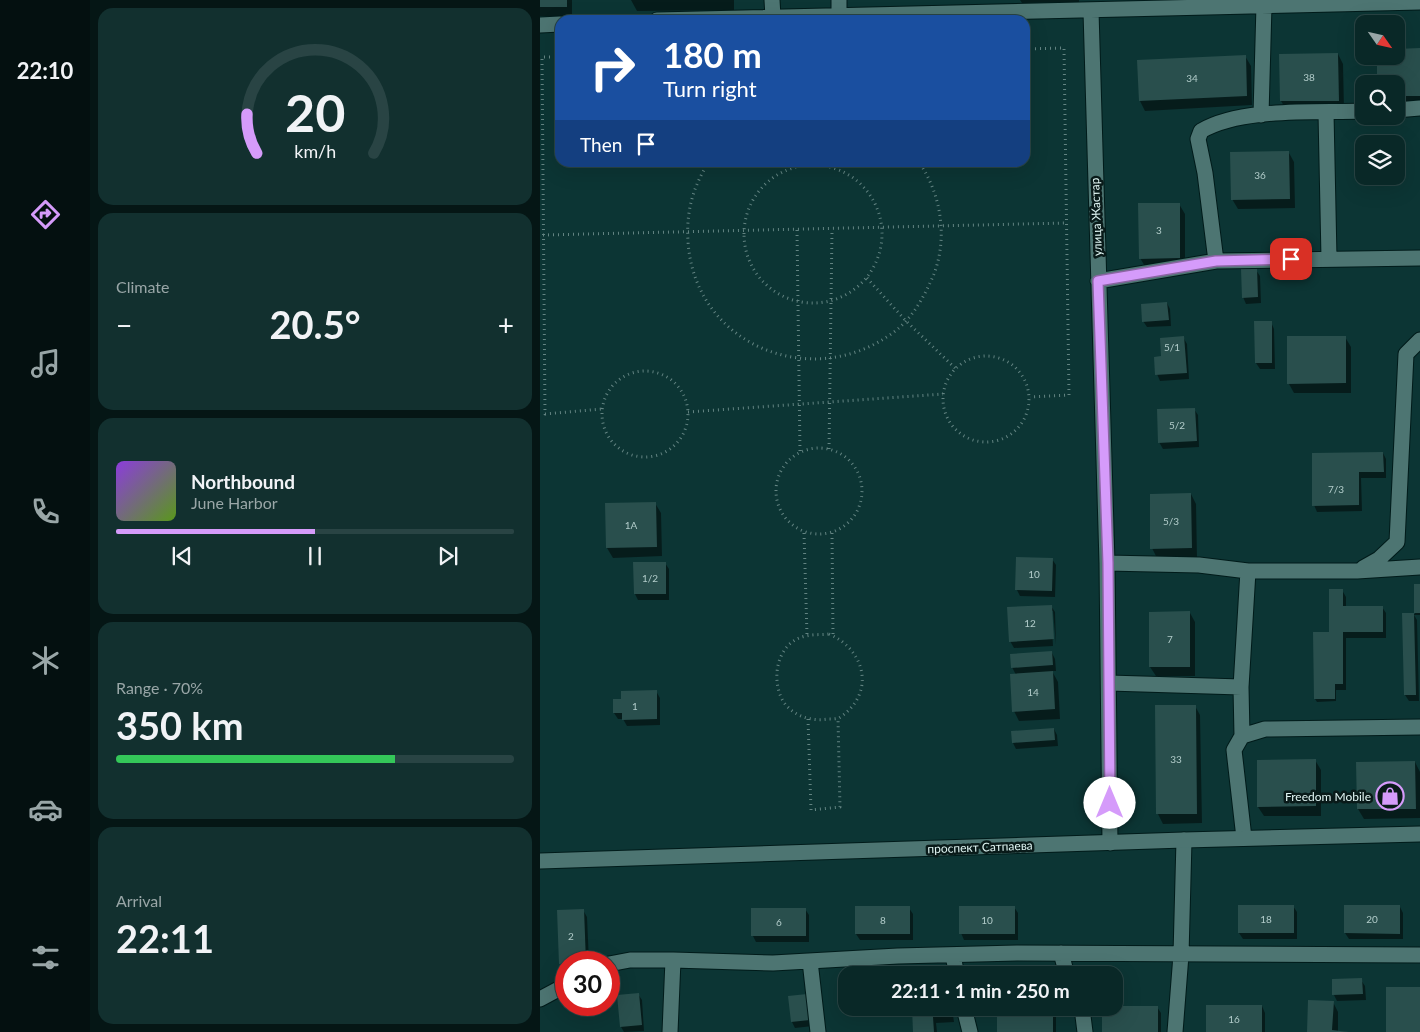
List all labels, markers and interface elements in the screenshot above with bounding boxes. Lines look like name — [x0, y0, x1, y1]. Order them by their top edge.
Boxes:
north arrow — [1355, 15, 1405, 65]
map controls — [1355, 15, 1405, 185]
text: 180 m — [663, 33, 762, 75]
icon: right — [580, 35, 645, 100]
text: 22:10 — [17, 57, 73, 84]
house number: 38 — [1303, 71, 1315, 83]
house number: 34 — [1186, 72, 1198, 84]
text: Turn right — [663, 75, 757, 102]
button: search — [1355, 75, 1405, 125]
text: 20 — [285, 81, 345, 143]
icon: arrive — [632, 130, 660, 158]
text: Then — [580, 133, 622, 156]
button: layers — [1355, 135, 1405, 185]
text: km/h — [294, 140, 336, 162]
house number: 36 — [1254, 169, 1266, 181]
street label: улица Жастар — [1087, 177, 1105, 257]
icon: directions — [28, 197, 63, 232]
house number: 3 — [1156, 224, 1162, 236]
pin — [1270, 238, 1312, 280]
icon: arrive — [1277, 245, 1305, 273]
text: Climate — [116, 277, 169, 296]
text: 20.5° — [270, 301, 360, 347]
text: − — [116, 308, 132, 342]
text: + — [498, 308, 514, 342]
house number: 5/1 — [1164, 341, 1180, 353]
icon: music — [28, 346, 63, 381]
house number: 5/2 — [1169, 419, 1185, 431]
text: Northbound — [191, 470, 295, 493]
house number: 7/3 — [1328, 483, 1344, 495]
text: June Harbor — [191, 493, 278, 512]
icon: phone — [28, 494, 63, 529]
house number: 5/3 — [1163, 515, 1179, 527]
house number: 1А — [625, 519, 638, 531]
icon: previous — [168, 542, 196, 570]
icon: pause — [301, 542, 329, 570]
icon: next — [434, 542, 462, 570]
house number: 10 — [1028, 568, 1040, 580]
house number: 1/2 — [642, 572, 658, 584]
house number: 12 — [1024, 617, 1036, 629]
house number: 7 — [1167, 633, 1173, 645]
icon: climate — [28, 643, 63, 678]
text: Range · 70% — [116, 678, 203, 697]
house number: 14 — [1027, 686, 1039, 698]
house number: 1 — [632, 700, 638, 712]
text: 350 km — [116, 702, 244, 748]
house number: 33 — [1170, 753, 1182, 765]
position arrow — [1083, 776, 1135, 828]
shop icon: Freedom Mobile — [1375, 781, 1405, 811]
place label: Freedom Mobile — [1285, 789, 1371, 804]
icon: car — [28, 792, 63, 827]
street label: проспект Сатпаева — [927, 838, 1033, 856]
text: Arrival — [116, 891, 162, 910]
house number: 18 — [1260, 913, 1272, 925]
house number: 20 — [1366, 913, 1378, 925]
house number: 8 — [880, 914, 886, 926]
house number: 10 — [981, 914, 993, 926]
text: 22:11 — [116, 915, 214, 961]
house number: 6 — [776, 916, 782, 928]
house number: 2 — [568, 930, 574, 942]
icon: filters — [28, 940, 63, 975]
speed limit sign: 30 — [555, 951, 620, 1016]
text: 22:11 · 1 min · 250 m — [891, 979, 1070, 1002]
house number: 16 — [1228, 1013, 1240, 1025]

